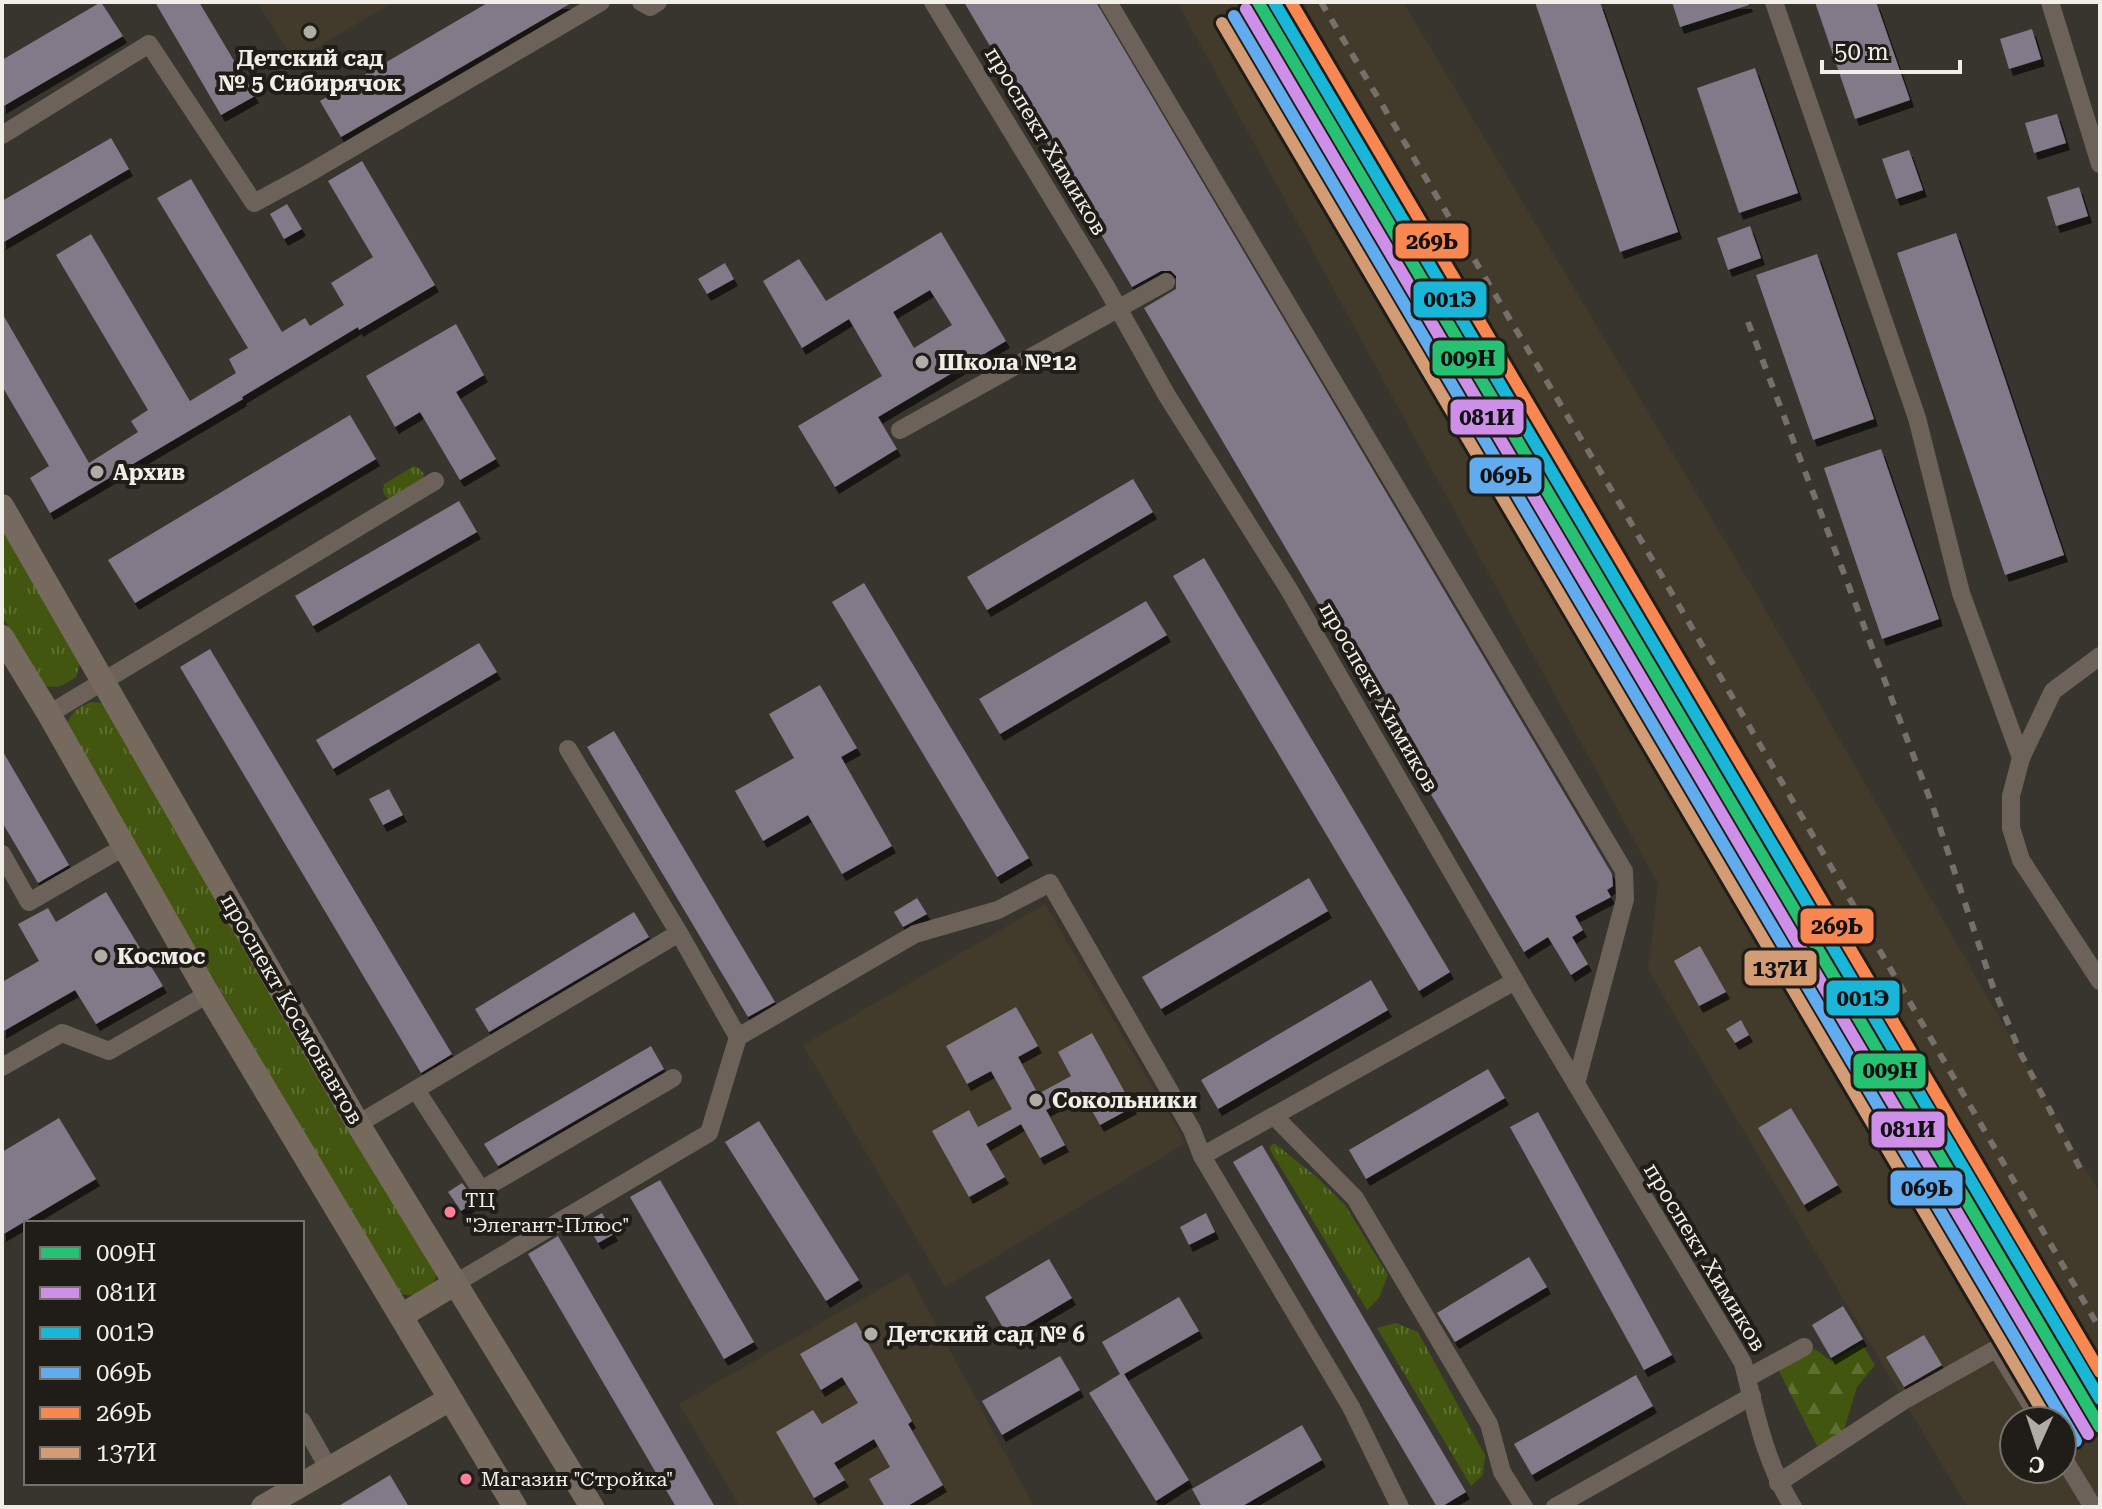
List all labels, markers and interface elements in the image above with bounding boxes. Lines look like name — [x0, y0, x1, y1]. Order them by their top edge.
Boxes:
marker: Детский сад № 5 Сибирячок — [301, 23, 319, 41]
scale bar — [1822, 24, 1960, 74]
text: 50 m — [1834, 38, 1889, 66]
street label: проспект Химиков — [980, 42, 1112, 240]
place label: Детский сад № 5 Сибирячок — [218, 46, 402, 96]
line badge: 269Ь — [1394, 222, 1470, 260]
text: 269Ь — [1406, 229, 1458, 254]
line badge: 001Э — [1412, 280, 1488, 319]
text: 001Э — [1424, 287, 1476, 312]
line badge: 009Н — [1431, 339, 1506, 377]
text: 009Н — [1440, 346, 1496, 371]
place label: Школа №12 — [938, 350, 1077, 375]
marker: Школа №12 — [913, 353, 931, 371]
line badge: 081И — [1449, 398, 1525, 436]
text: 081И — [1459, 405, 1515, 430]
line badge: 069Ь — [1468, 456, 1543, 495]
place label: Архив — [113, 460, 185, 485]
marker: Архив — [88, 463, 106, 481]
text: 069Ь — [1480, 463, 1532, 488]
street label: проспект Химиков — [1314, 598, 1444, 796]
street label: проспект Космонавтов — [216, 889, 368, 1129]
line badge: 269Ь — [1799, 907, 1875, 945]
text: 269Ь — [1811, 914, 1863, 939]
place label: Космос — [117, 944, 206, 969]
marker: Космос — [92, 947, 110, 965]
line badge: 137И — [1743, 949, 1818, 987]
text: 137И — [1752, 956, 1808, 981]
line badge: 001Э — [1825, 979, 1901, 1017]
text: 001Э — [1837, 986, 1889, 1011]
line badge: 009Н — [1852, 1052, 1927, 1090]
text: 009Н — [1862, 1058, 1918, 1083]
place label: Сокольники — [1052, 1088, 1197, 1113]
marker: Сокольники — [1027, 1091, 1045, 1109]
line badge: 081И — [1870, 1110, 1946, 1149]
text: 081И — [1880, 1117, 1936, 1142]
street label: проспект Химиков — [1639, 1158, 1771, 1356]
line badge: 069Ь — [1889, 1169, 1964, 1207]
text: 069Ь — [1901, 1176, 1953, 1201]
place label: ТЦ "Элегант-Плюс" — [465, 1188, 630, 1237]
marker: ТЦ "Элегант-Плюс" — [442, 1204, 458, 1220]
legend — [24, 1221, 304, 1485]
text: 009Н — [96, 1239, 156, 1267]
text: 081И — [96, 1279, 157, 1307]
text: 001Э — [96, 1319, 154, 1347]
place label: Детский сад № 6 — [887, 1322, 1085, 1347]
marker: Детский сад № 6 — [862, 1325, 880, 1343]
text: 069Ь — [96, 1359, 152, 1387]
text: 269Ь — [96, 1399, 152, 1427]
north arrow — [1998, 1405, 2078, 1485]
text: 137И — [96, 1439, 157, 1467]
text: С — [2029, 1452, 2045, 1477]
place label: Магазин "Стройка" — [481, 1467, 673, 1491]
marker: Магазин "Стройка" — [458, 1471, 474, 1487]

